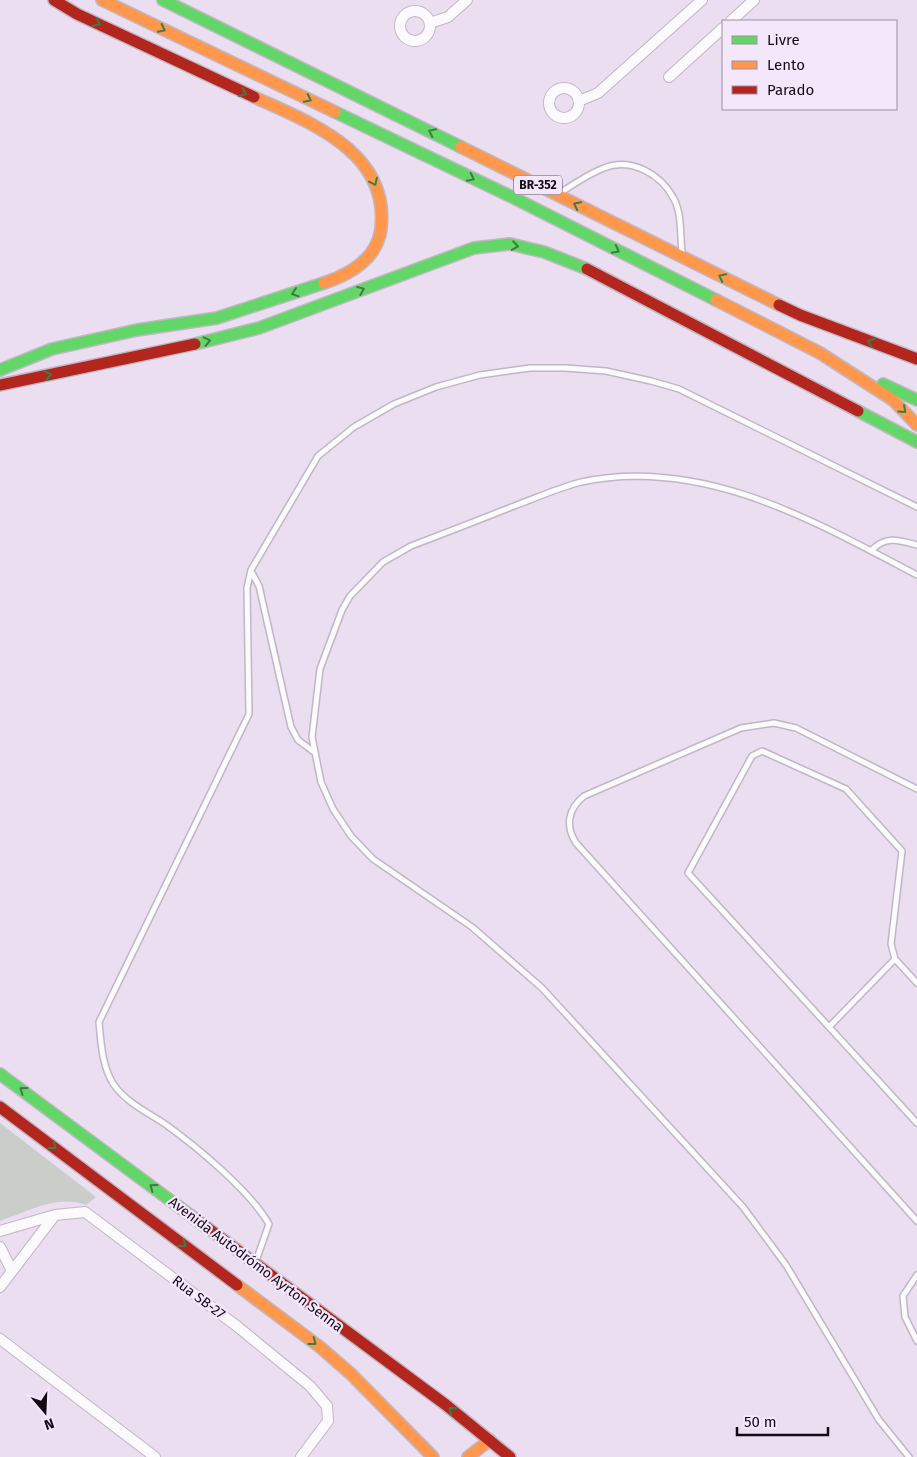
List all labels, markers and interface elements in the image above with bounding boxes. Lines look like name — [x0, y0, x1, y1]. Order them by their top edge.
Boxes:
one-way arrow — [91, 17, 100, 27]
legend — [722, 20, 897, 110]
one-way arrow — [157, 23, 166, 33]
text: Livre — [767, 31, 800, 49]
text: Lento — [767, 56, 805, 74]
text: Parado — [767, 81, 814, 99]
one-way arrow — [238, 87, 247, 97]
one-way arrow — [303, 93, 312, 103]
one-way arrow — [428, 128, 437, 138]
one-way arrow — [465, 171, 474, 181]
road number: BR-352 — [514, 176, 562, 194]
one-way arrow — [368, 177, 378, 186]
one-way arrow — [573, 201, 582, 211]
one-way arrow — [512, 240, 520, 251]
one-way arrow — [611, 244, 620, 254]
one-way arrow — [719, 273, 728, 283]
one-way arrow — [356, 286, 365, 297]
one-way arrow — [291, 287, 299, 297]
one-way arrow — [202, 336, 210, 346]
one-way arrow — [868, 338, 876, 348]
one-way arrow — [43, 371, 52, 381]
one-way arrow — [898, 404, 907, 413]
one-way arrow — [20, 1088, 29, 1096]
one-way arrow — [47, 1141, 56, 1149]
one-way arrow — [149, 1184, 159, 1193]
street label: Avenida Autodrómo Ayrton Senna — [165, 1193, 346, 1335]
one-way arrow — [177, 1238, 187, 1247]
street label: Rua SB-27 — [169, 1272, 229, 1323]
one-way arrow — [307, 1336, 316, 1344]
north arrow — [20, 1387, 70, 1437]
scale bar — [737, 1404, 828, 1436]
one-way arrow — [449, 1407, 458, 1415]
text: 50 m — [744, 1413, 777, 1431]
text: N — [42, 1414, 56, 1433]

